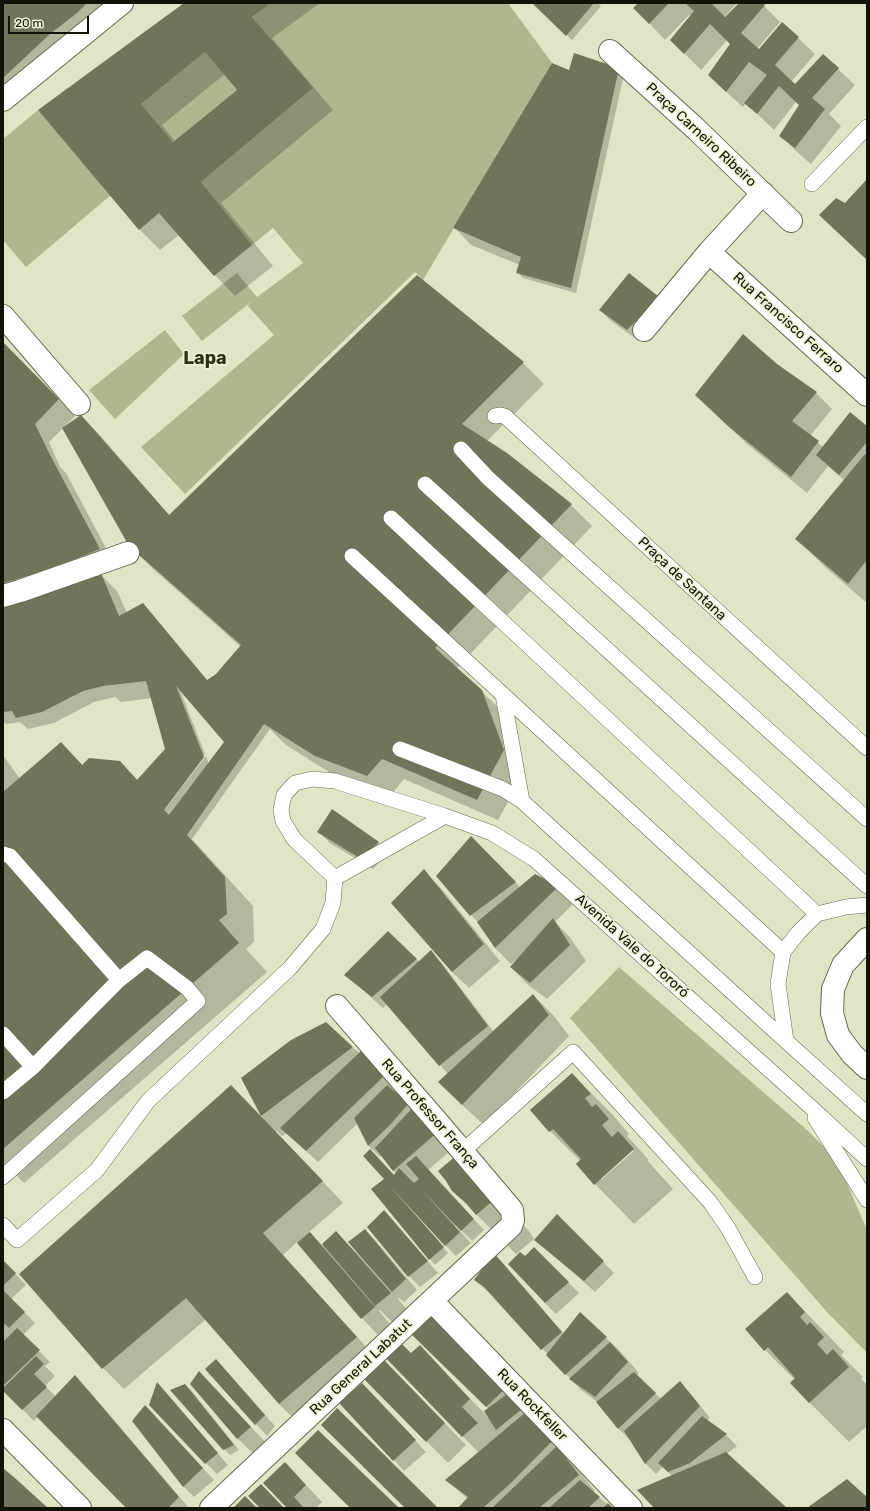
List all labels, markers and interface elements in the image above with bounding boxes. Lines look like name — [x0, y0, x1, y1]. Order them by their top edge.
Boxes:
scale bar — [10, 8, 91, 34]
text: 20 m — [15, 16, 43, 30]
street label: Praça Carneiro Ribeiro — [642, 79, 760, 191]
street label: Rua Francisco Ferraro — [729, 269, 847, 377]
district label: Lapa — [183, 348, 227, 370]
street label: Praça de Santana — [634, 534, 730, 624]
street label: Avenida Vale do Tororó — [572, 890, 692, 1002]
street label: Rua Professor França — [378, 1056, 482, 1172]
street label: Rua General Labatut — [307, 1315, 415, 1419]
street label: Rua Rockfeller — [493, 1365, 571, 1445]

